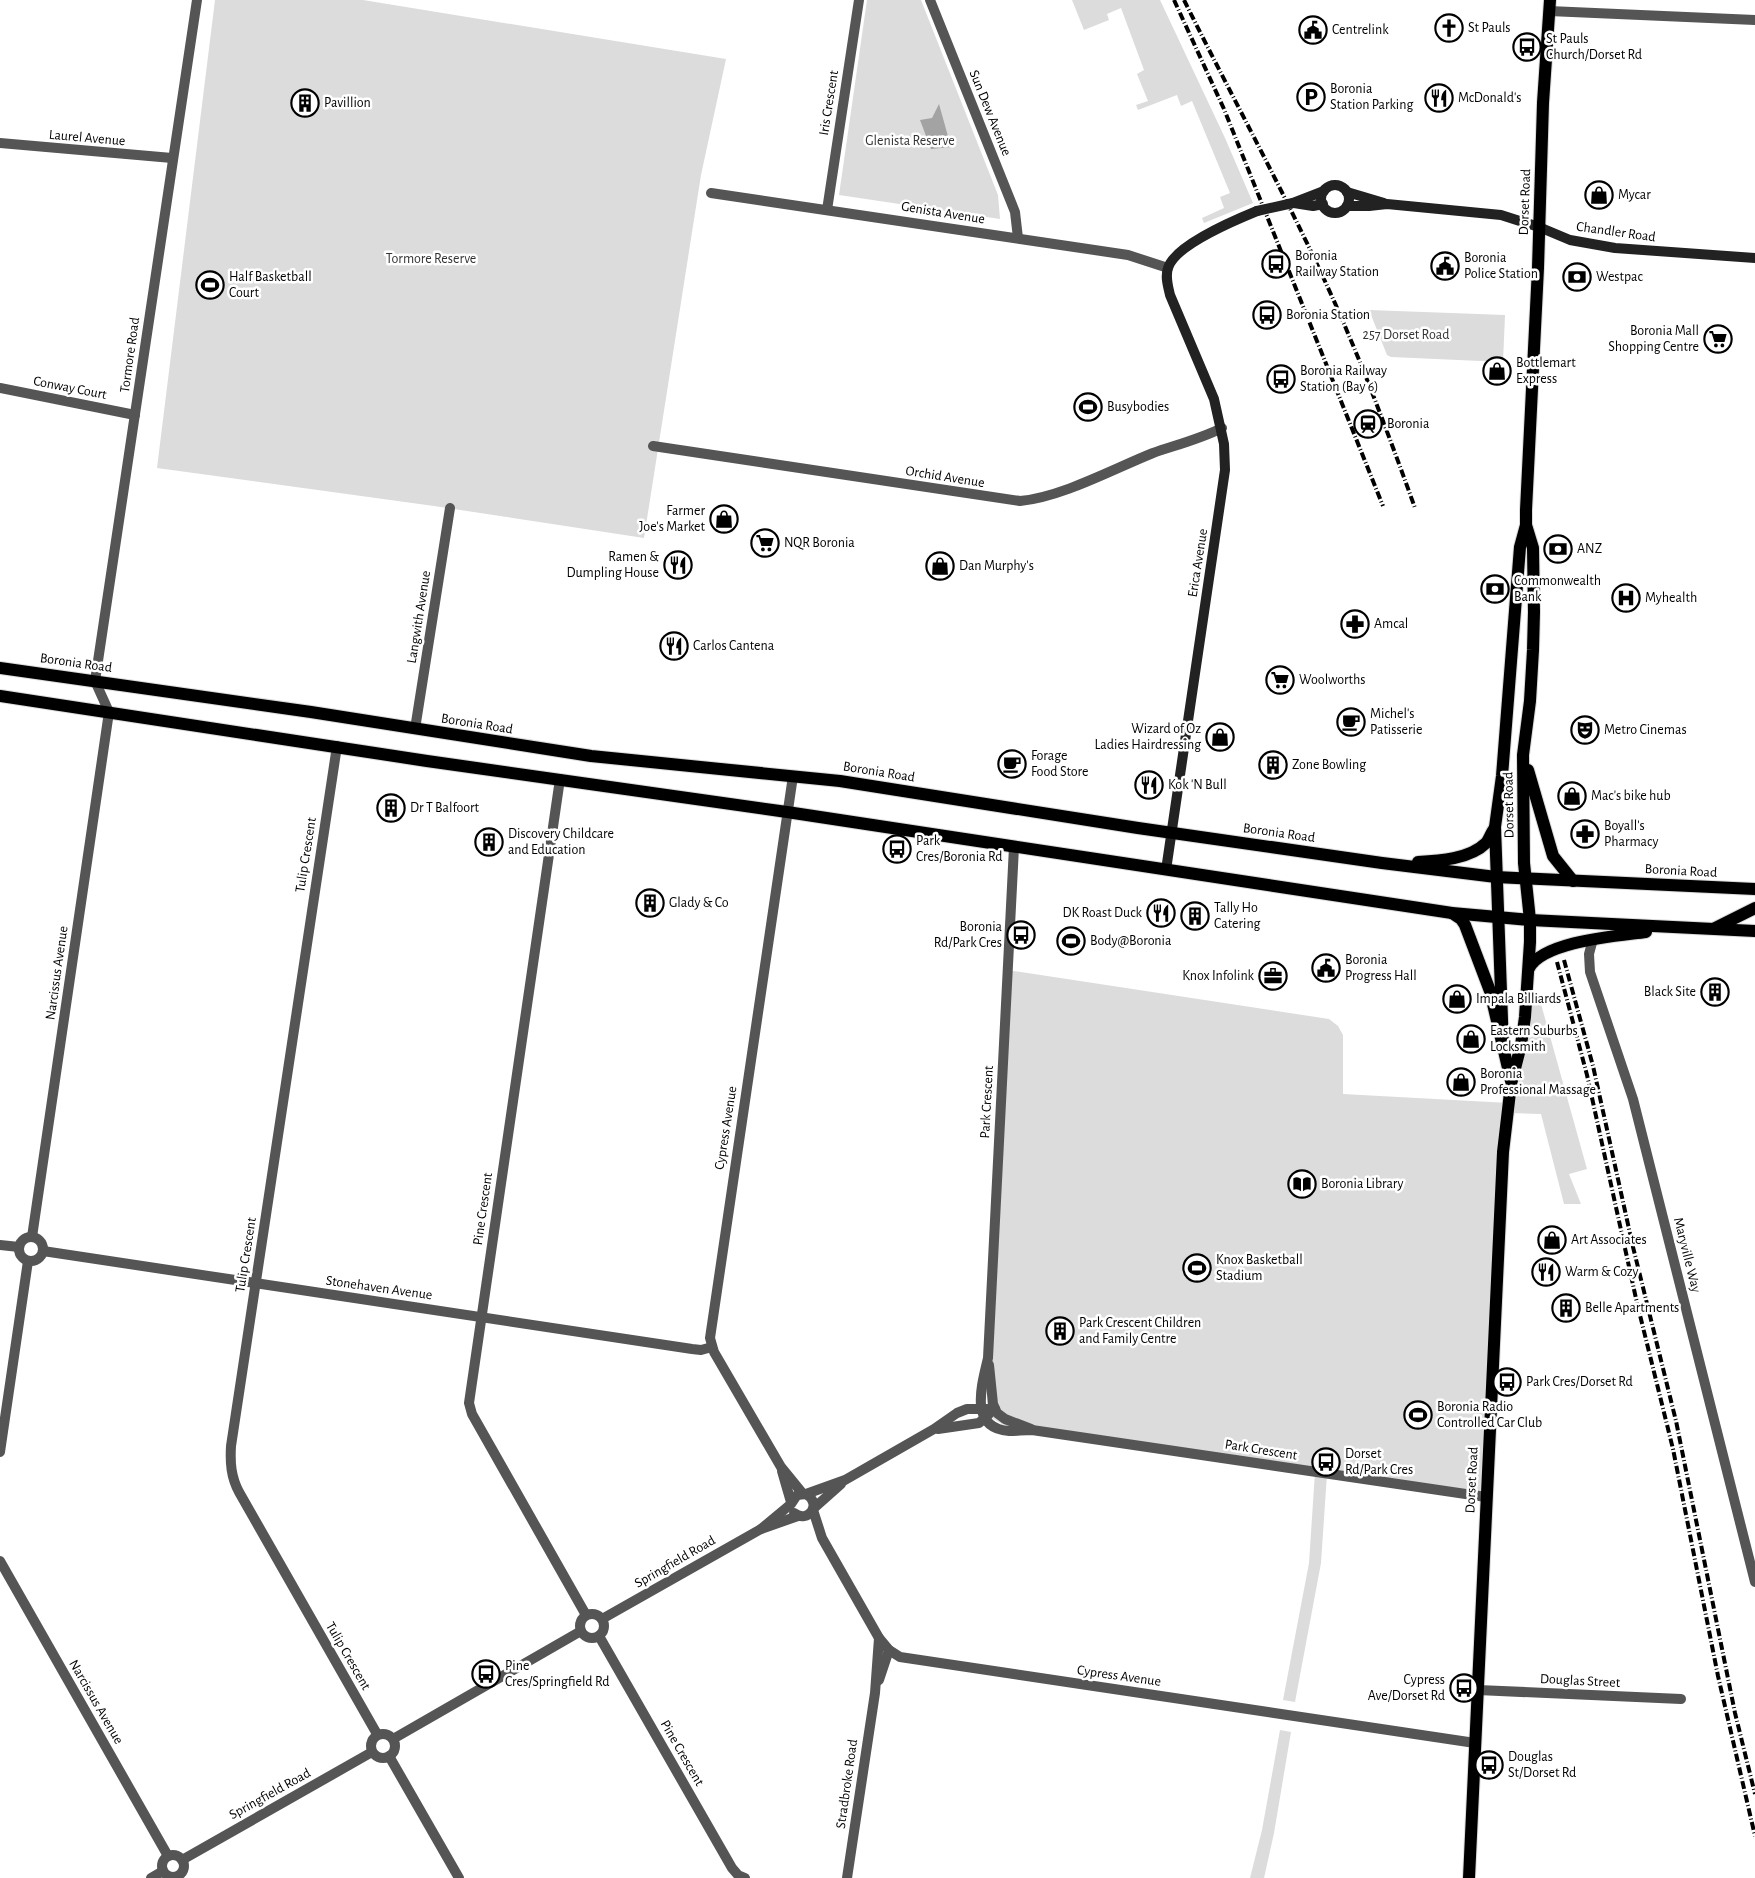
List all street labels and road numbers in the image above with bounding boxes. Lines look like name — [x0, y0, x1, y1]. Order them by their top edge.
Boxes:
street label: Sun Dew Avenue — [966, 68, 1014, 158]
street label: Iris Crescent — [817, 69, 841, 137]
street label: Laurel Avenue — [48, 128, 126, 148]
street label: Dorset Road — [1517, 168, 1533, 236]
street label: Genista Avenue — [900, 199, 986, 227]
street label: Chandler Road — [1575, 220, 1657, 244]
street label: Tormore Road — [118, 316, 142, 394]
street label: Conway Court — [32, 374, 108, 402]
street label: Orchid Avenue — [904, 464, 986, 490]
street label: Erica Avenue — [1186, 528, 1210, 598]
street label: Langwith Avenue — [405, 570, 433, 664]
street label: Boronia Road — [39, 651, 113, 675]
street label: Boronia Road — [440, 711, 514, 737]
street label: Boronia Road — [842, 759, 916, 785]
street label: Dorset Road — [1501, 772, 1517, 838]
street label: Tulip Crescent — [293, 816, 319, 894]
street label: Boronia Road — [1242, 821, 1316, 845]
street label: Boronia Road — [1644, 862, 1718, 880]
street label: Narcissus Avenue — [43, 925, 71, 1021]
street label: Park Crescent — [978, 1065, 996, 1139]
street label: Cypress Avenue — [712, 1085, 740, 1171]
street label: Pine Crescent — [471, 1171, 495, 1246]
street label: Tulip Crescent — [233, 1216, 259, 1294]
street label: Maryville Way — [1671, 1216, 1703, 1294]
street label: Stonehaven Avenue — [325, 1274, 433, 1302]
street label: Park Crescent — [1224, 1437, 1299, 1463]
street label: Dorset Road — [1463, 1446, 1481, 1514]
street label: Springfield Road — [632, 1533, 718, 1591]
street label: Tulip Crescent — [323, 1620, 373, 1693]
street label: Narcissus Avenue — [66, 1657, 126, 1747]
street label: Cypress Avenue — [1076, 1663, 1162, 1689]
street label: Douglas Street — [1540, 1672, 1621, 1690]
street label: Pine Crescent — [658, 1718, 707, 1789]
street label: Stradbroke Road — [834, 1738, 860, 1830]
street label: Springfield Road — [227, 1766, 313, 1822]

